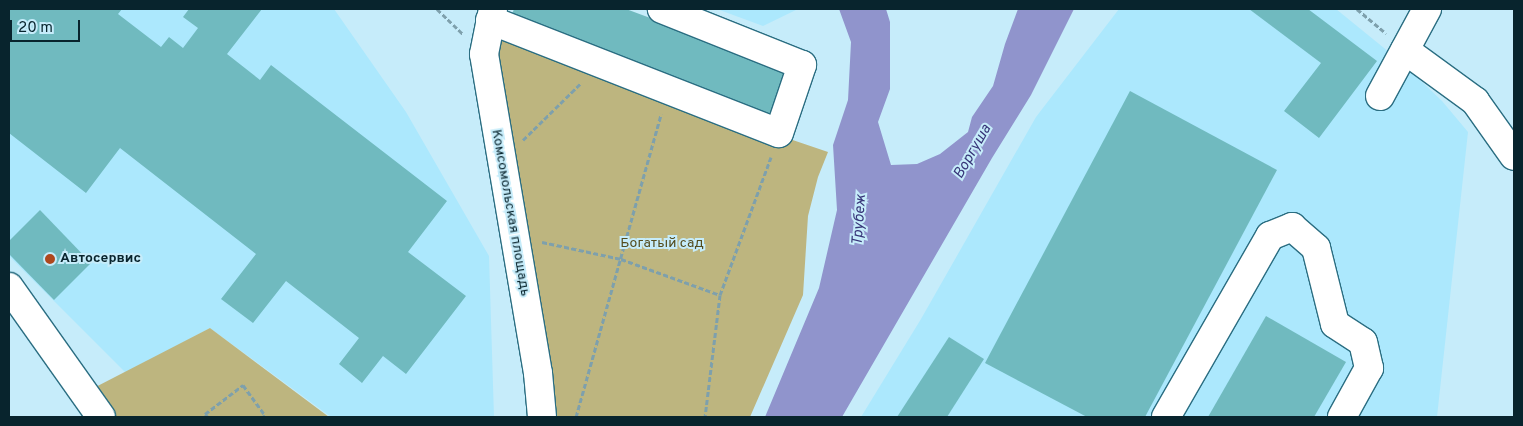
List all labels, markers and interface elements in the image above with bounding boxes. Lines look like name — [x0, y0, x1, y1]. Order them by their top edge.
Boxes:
scale bar — [12, 10, 82, 42]
text: 20 m — [18, 19, 53, 38]
water label: Воргуша — [950, 122, 996, 182]
street label: Комсомольская площадь — [487, 128, 533, 298]
water label: Трубеж — [849, 194, 871, 246]
park label: Богатый сад — [620, 236, 704, 252]
place label: Автосервис — [60, 251, 141, 267]
marker: Автосервис — [44, 253, 56, 265]

